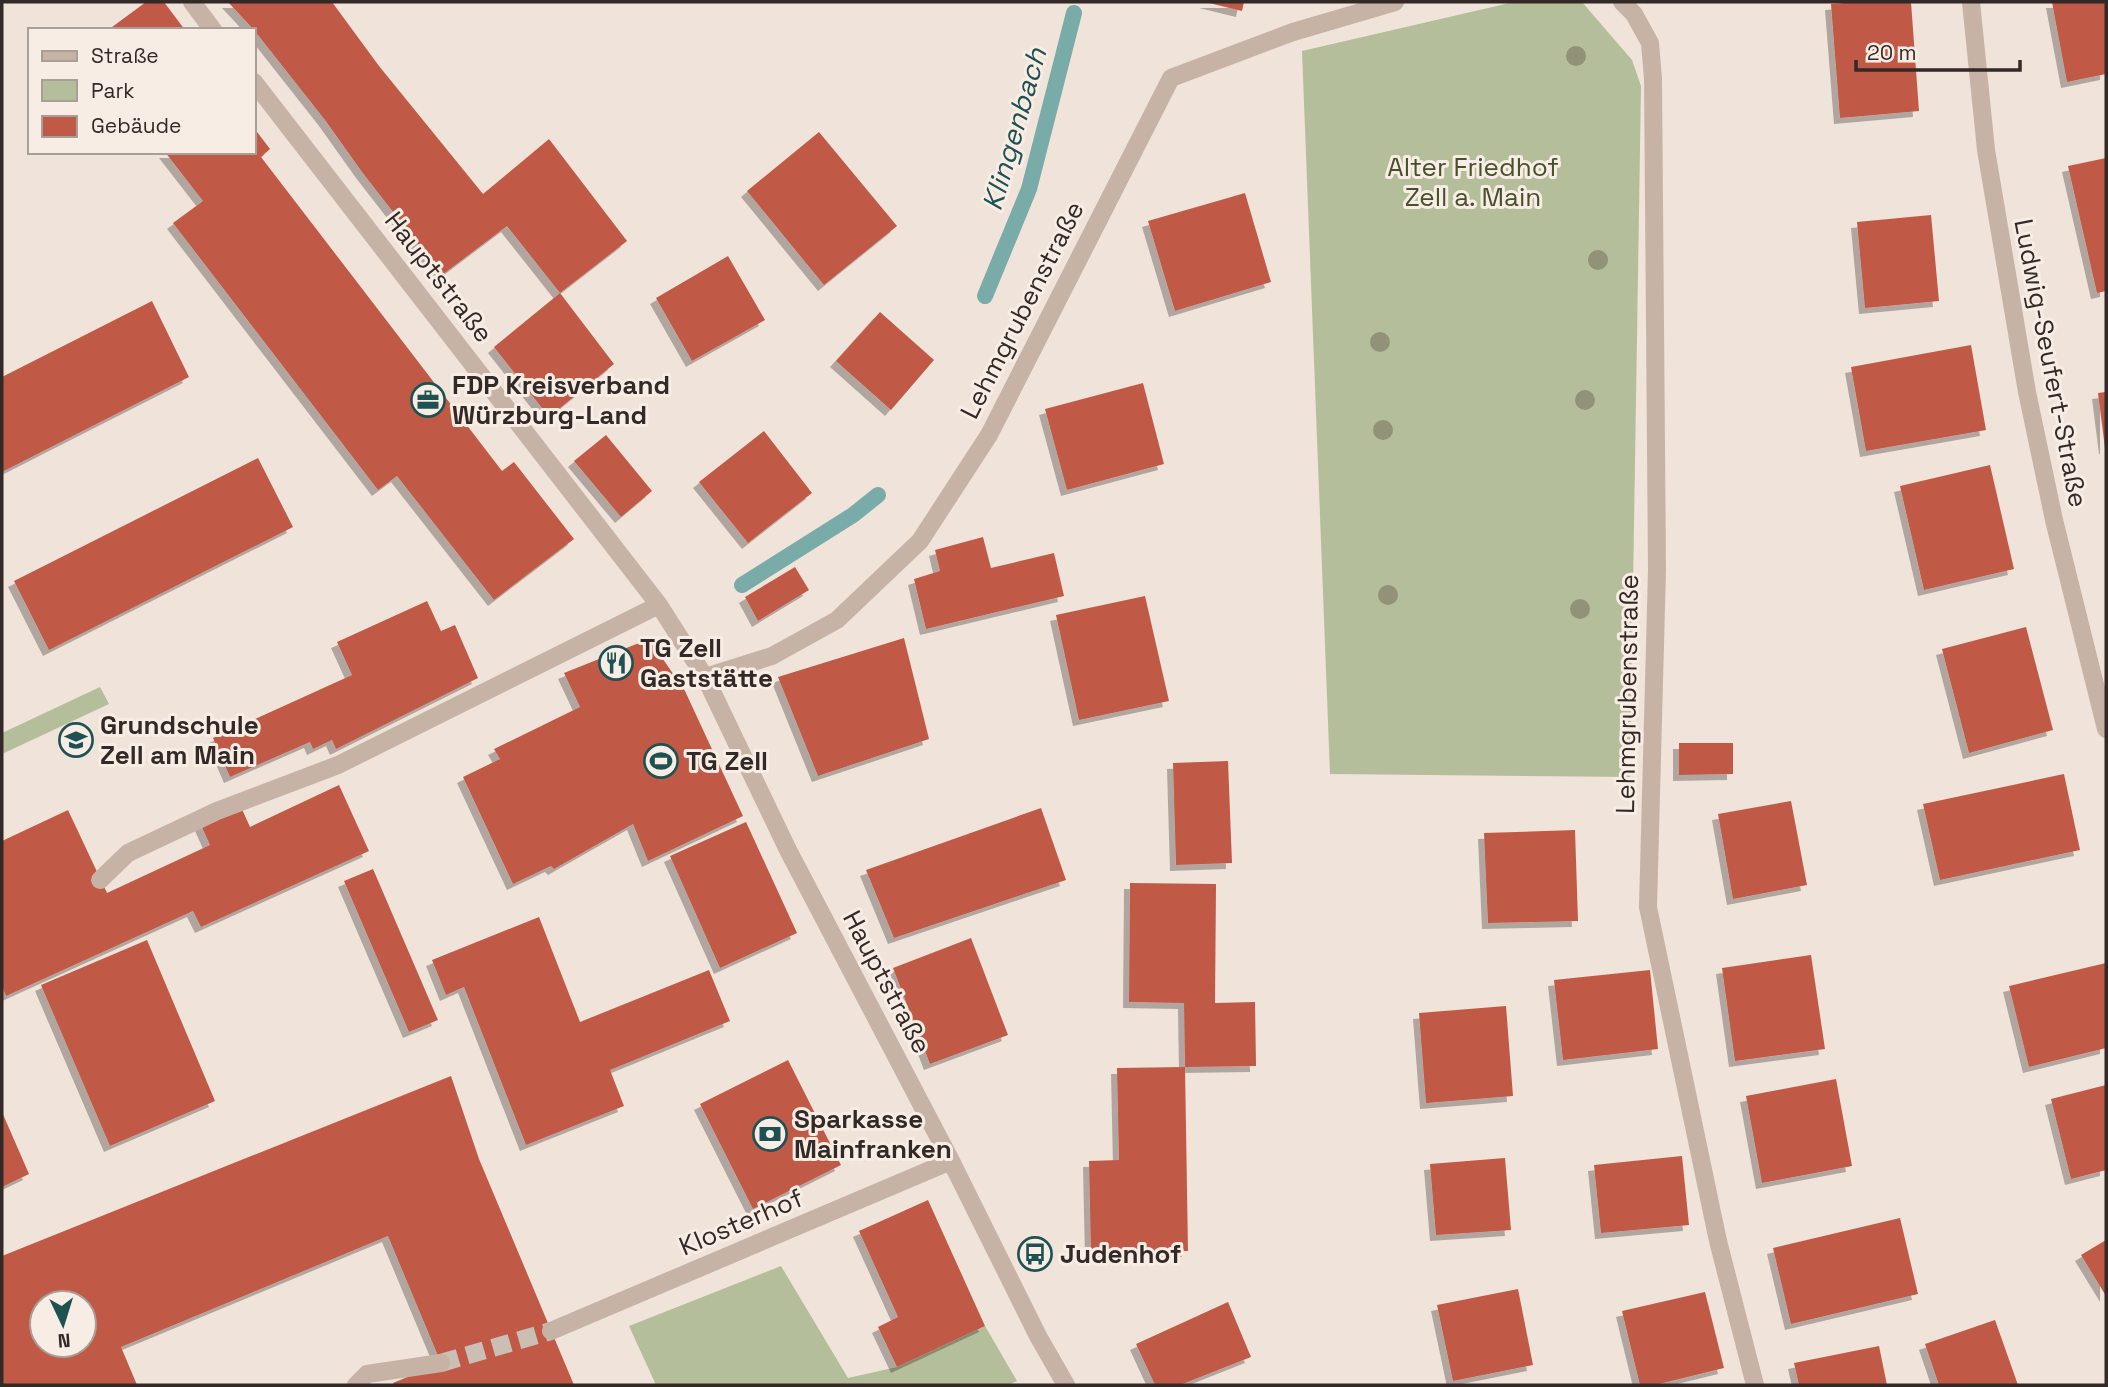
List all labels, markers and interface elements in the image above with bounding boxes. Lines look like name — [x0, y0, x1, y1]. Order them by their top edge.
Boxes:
legend — [28, 28, 256, 154]
scale bar — [1856, 28, 2021, 72]
text: 20 m — [1867, 39, 1917, 66]
text: Straße — [91, 42, 159, 69]
water label: Klingenbach — [974, 43, 1055, 214]
text: Park — [91, 77, 135, 104]
text: Gebäude — [91, 112, 181, 139]
park label: Alter Friedhof Zell a. Main — [1387, 150, 1559, 214]
street label: Lehmgrubenstraße — [952, 196, 1092, 424]
street label: Hauptstraße — [377, 205, 501, 349]
street label: Ludwig-Seufert-Straße — [2006, 216, 2096, 510]
place label: FDP Kreisverband Würzburg-Land — [452, 368, 670, 432]
office icon: FDP Kreisverband Würzburg-Land — [409, 381, 447, 419]
street label: Lehmgrubenstraße — [1608, 574, 1646, 814]
place label: TG Zell Gaststätte — [640, 631, 773, 695]
restaurant icon: TG Zell Gaststätte — [597, 644, 635, 682]
place label: Grundschule Zell am Main — [100, 708, 259, 772]
school or university icon: Grundschule Zell am Main — [57, 721, 95, 759]
sports icon: TG Zell — [642, 742, 680, 780]
place label: TG Zell — [686, 744, 768, 778]
street label: Hauptstraße — [835, 905, 939, 1059]
place label: Sparkasse Mainfranken — [794, 1102, 952, 1166]
bank icon: Sparkasse Mainfranken — [751, 1115, 789, 1153]
street label: Klosterhof — [674, 1181, 808, 1263]
bus stop icon: Judenhof — [1016, 1235, 1054, 1273]
place label: Judenhof — [1060, 1237, 1181, 1271]
north arrow — [28, 1289, 98, 1359]
text: N — [57, 1328, 71, 1353]

